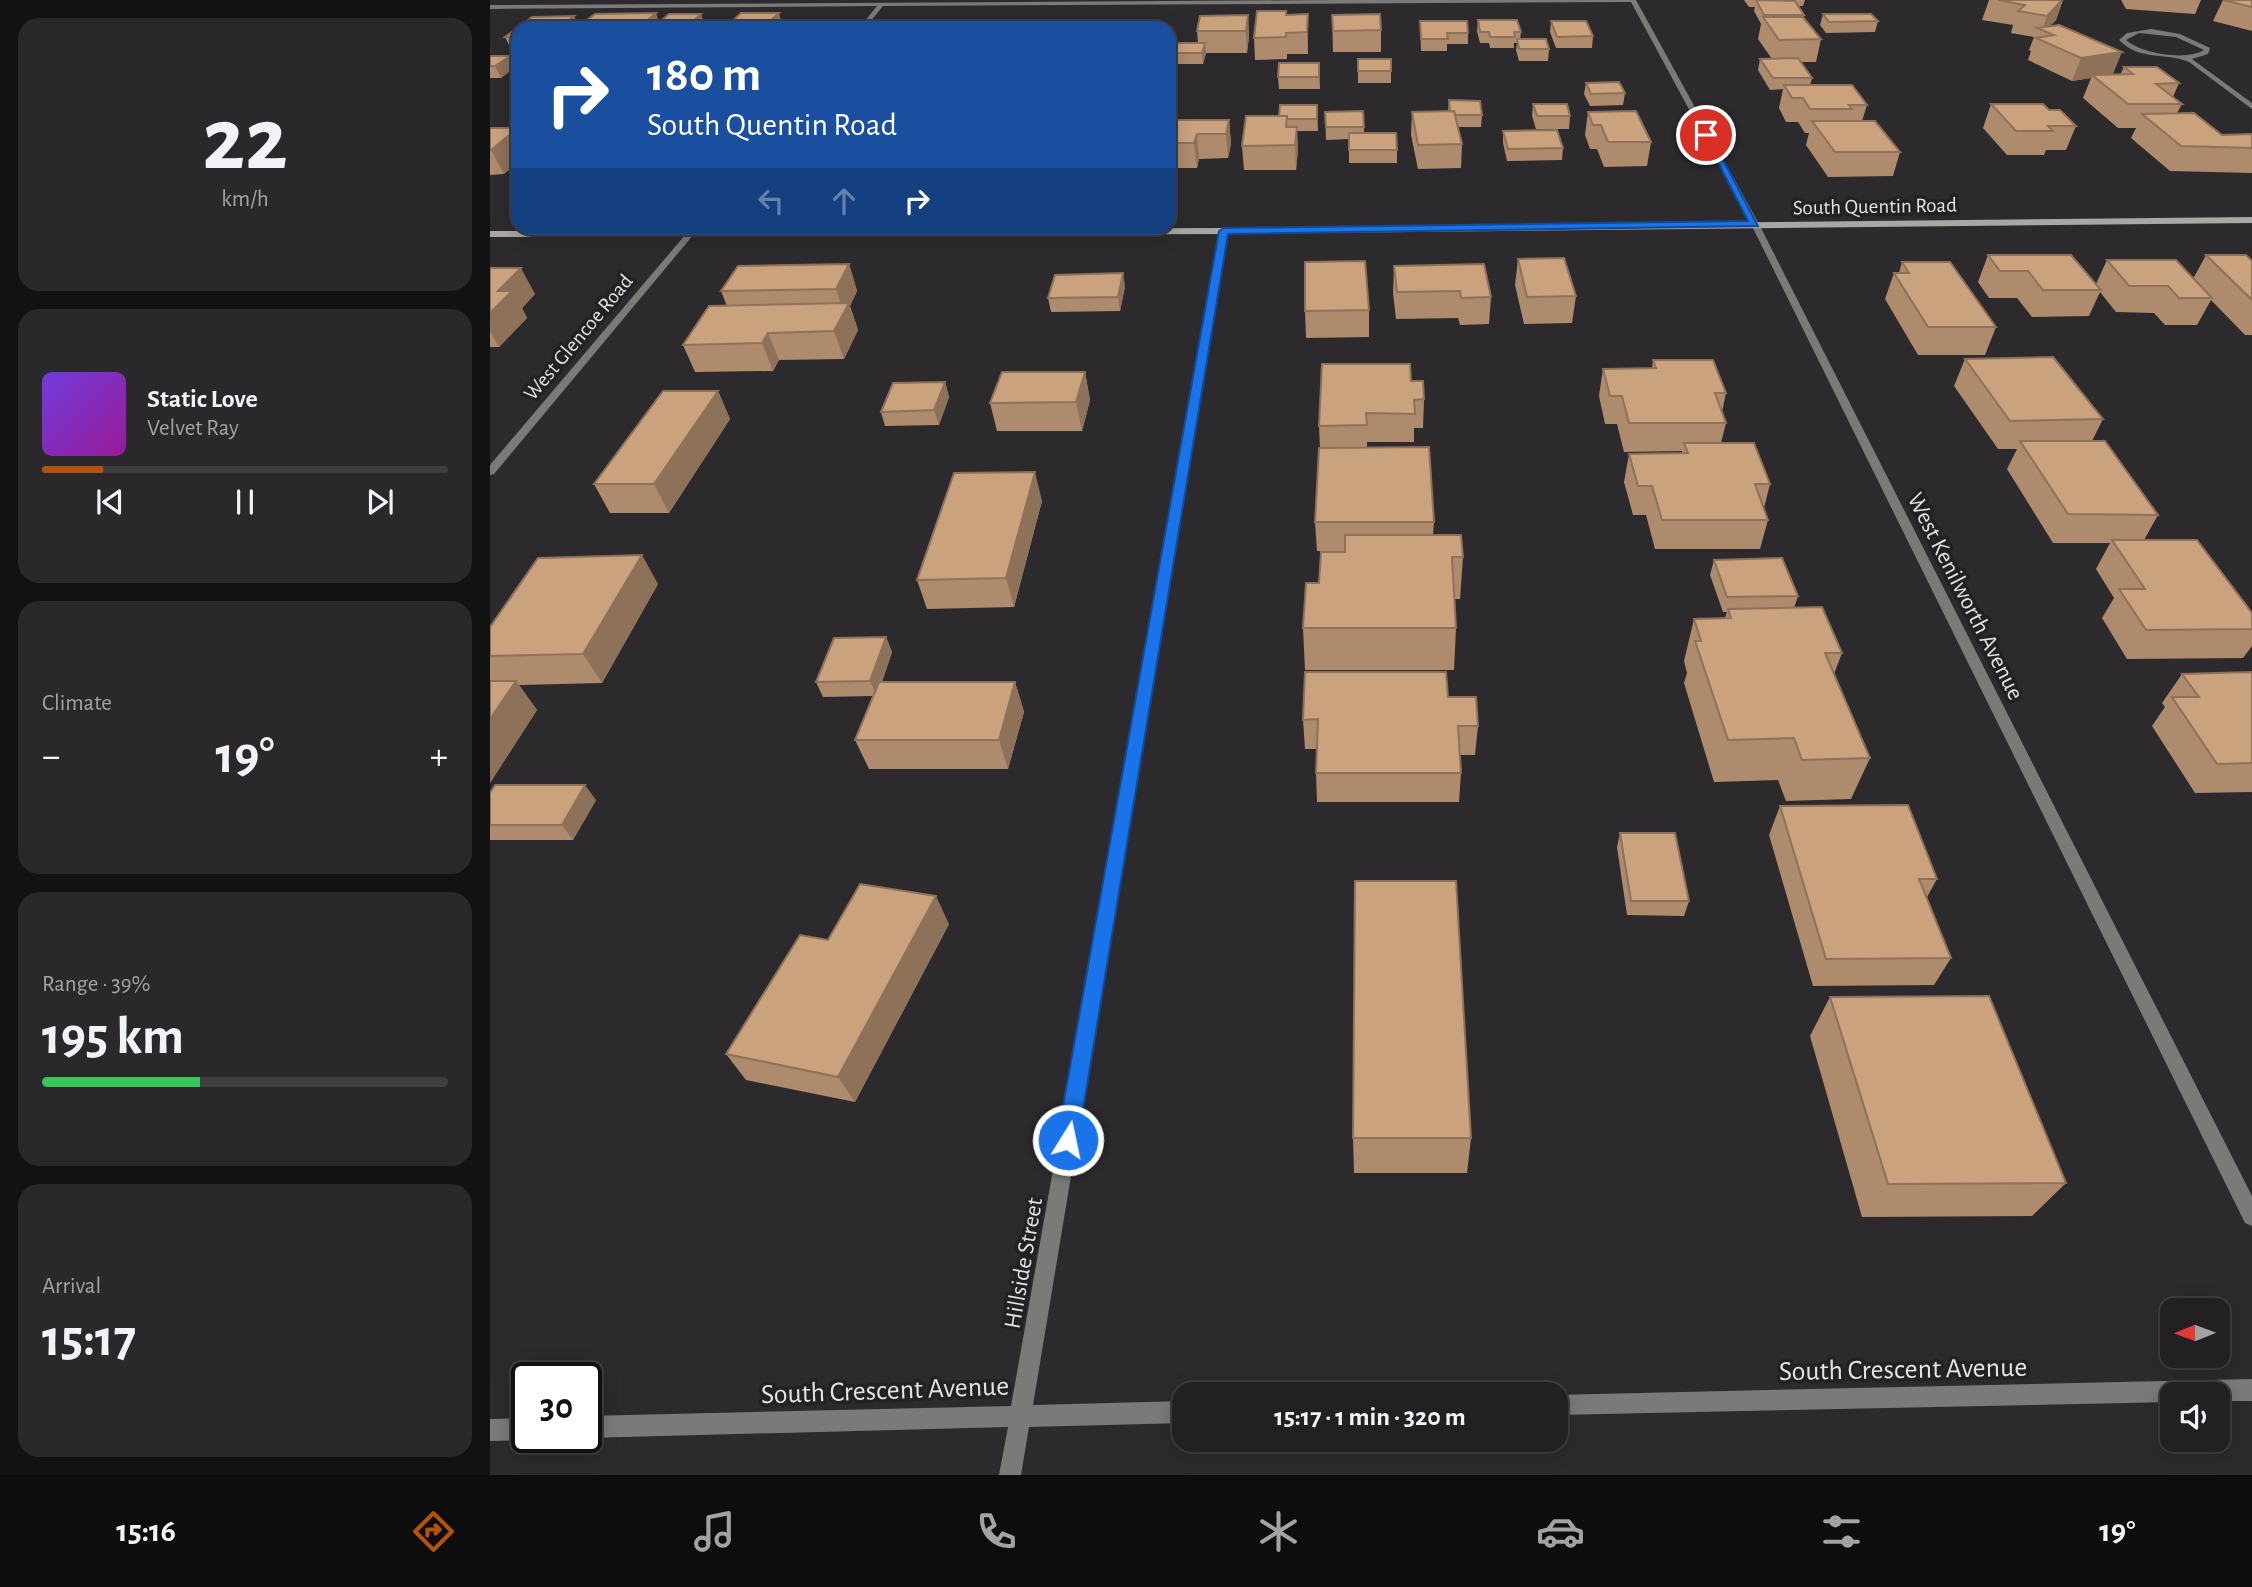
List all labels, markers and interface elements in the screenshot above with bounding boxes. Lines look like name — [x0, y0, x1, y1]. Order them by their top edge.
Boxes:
icon: right — [532, 49, 623, 140]
text: 180 m — [647, 51, 761, 100]
text: 22 — [202, 95, 288, 186]
pin — [1676, 105, 1736, 165]
text: South Quentin Road — [647, 109, 897, 141]
icon: arrive — [1687, 116, 1725, 154]
icon: left — [752, 182, 790, 220]
icon: ahead — [825, 182, 863, 220]
icon: right — [898, 182, 936, 220]
text: km/h — [221, 188, 269, 211]
street label: South Quentin Road — [1793, 195, 1957, 218]
street label: West Glencoe Road — [520, 270, 637, 404]
text: Static Love — [147, 386, 258, 412]
text: Velvet Ray — [147, 417, 239, 440]
icon: previous — [91, 483, 129, 521]
icon: pause — [226, 483, 264, 521]
icon: next — [361, 483, 399, 521]
street label: West Kenilworth Avenue — [1902, 489, 2028, 704]
text: Climate — [42, 692, 112, 715]
text: 19° — [215, 730, 275, 782]
text: − — [42, 738, 60, 776]
text: + — [430, 738, 448, 776]
text: Range · 39% — [42, 973, 150, 996]
text: 195 km — [42, 1011, 184, 1063]
position arrow — [1031, 1103, 1105, 1177]
street label: Hillside Street — [1001, 1195, 1047, 1331]
text: Arrival — [42, 1275, 101, 1298]
north arrow — [2160, 1298, 2230, 1368]
map controls — [2160, 1298, 2230, 1452]
text: 15:17 — [42, 1313, 136, 1365]
street label: South Crescent Avenue — [1779, 1354, 2027, 1386]
speed limit sign: 30 — [511, 1362, 602, 1453]
street label: South Crescent Avenue — [760, 1373, 1010, 1409]
button: sound — [2160, 1382, 2230, 1452]
text: 15:17 · 1 min · 320 m — [1274, 1404, 1466, 1430]
icon: directions — [409, 1507, 458, 1556]
icon: music — [690, 1507, 739, 1556]
icon: phone — [972, 1507, 1021, 1556]
icon: climate — [1254, 1507, 1303, 1556]
icon: car — [1536, 1507, 1585, 1556]
icon: filters — [1817, 1507, 1866, 1556]
text: 15:16 — [116, 1515, 176, 1547]
text: 19° — [2099, 1515, 2136, 1547]

